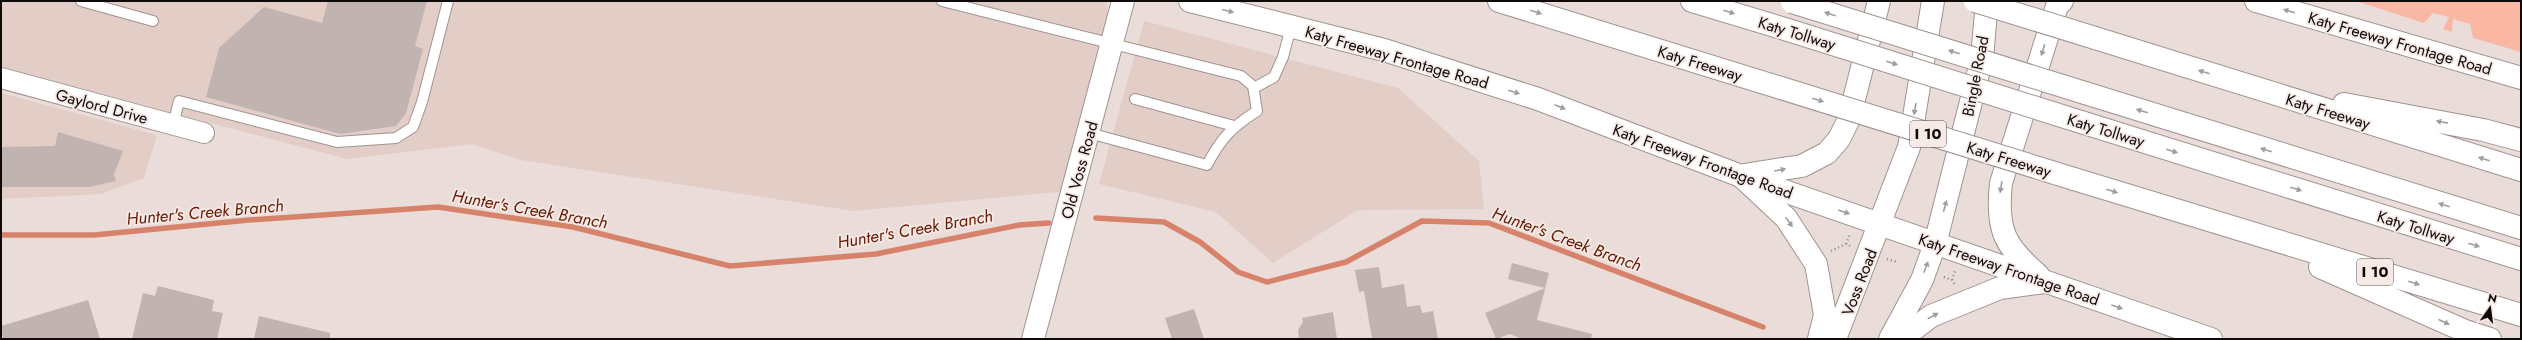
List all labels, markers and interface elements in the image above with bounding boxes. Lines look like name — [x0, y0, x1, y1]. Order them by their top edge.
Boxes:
street label: Katy Freeway Frontage Road — [2305, 6, 2494, 81]
one-way arrow — [1221, 8, 1234, 14]
one-way arrow — [2283, 8, 2295, 14]
one-way arrow — [1724, 9, 1736, 15]
one-way arrow — [1530, 10, 1542, 16]
street label: Katy Tollway — [1755, 11, 1839, 56]
one-way arrow — [1823, 11, 1835, 17]
street label: Katy Freeway Frontage Road — [1302, 20, 1491, 95]
street label: Bingle Road — [1956, 34, 1995, 118]
street label: Katy Freeway — [1655, 40, 1746, 87]
one-way arrow — [2040, 44, 2046, 56]
one-way arrow — [1948, 49, 1960, 55]
one-way arrow — [1887, 60, 1899, 66]
one-way arrow — [2197, 69, 2209, 75]
street label: Gaylord Drive — [53, 83, 150, 130]
street label: Katy Freeway — [2283, 88, 2374, 135]
one-way arrow — [1509, 89, 1521, 95]
one-way arrow — [1813, 97, 1825, 103]
one-way arrow — [1912, 102, 1918, 115]
one-way arrow — [1554, 105, 1566, 111]
street label: Katy Tollway — [2064, 108, 2148, 153]
one-way arrow — [2135, 108, 2147, 114]
street label: Katy Freeway Frontage Road — [1610, 118, 1796, 205]
street label: Old Voss Road — [1055, 119, 1104, 222]
one-way arrow — [2436, 119, 2448, 125]
road number: I 10 — [1910, 121, 1946, 147]
street label: Katy Freeway — [1964, 136, 2055, 183]
one-way arrow — [2259, 147, 2271, 153]
one-way arrow — [2166, 148, 2178, 154]
one-way arrow — [2477, 156, 2489, 162]
one-way arrow — [1773, 167, 1786, 173]
one-way arrow — [1998, 181, 2004, 193]
water label: Hunter's Creek Branch — [450, 184, 610, 234]
one-way arrow — [2291, 186, 2303, 192]
one-way arrow — [2106, 188, 2118, 194]
water label: Hunter's Creek Branch — [125, 193, 285, 231]
one-way arrow — [1942, 200, 1948, 212]
water label: Hunter's Creek Branch — [1489, 201, 1645, 277]
one-way arrow — [2437, 202, 2449, 208]
water label: Hunter's Creek Branch — [835, 204, 995, 254]
street label: Katy Tollway — [2374, 205, 2458, 250]
one-way arrow — [1838, 209, 1850, 215]
one-way arrow — [1785, 217, 1793, 228]
street label: Katy Freeway Frontage Road — [1915, 228, 2103, 311]
one-way arrow — [2468, 242, 2480, 248]
street label: Voss Road — [1836, 245, 1883, 319]
road number: I 10 — [2357, 259, 2393, 285]
one-way arrow — [1923, 260, 1929, 272]
one-way arrow — [2408, 280, 2420, 286]
north arrow — [2470, 288, 2510, 328]
text: N — [2486, 289, 2499, 307]
one-way arrow — [2112, 304, 2124, 310]
one-way arrow — [1927, 313, 1938, 320]
one-way arrow — [2439, 319, 2450, 325]

